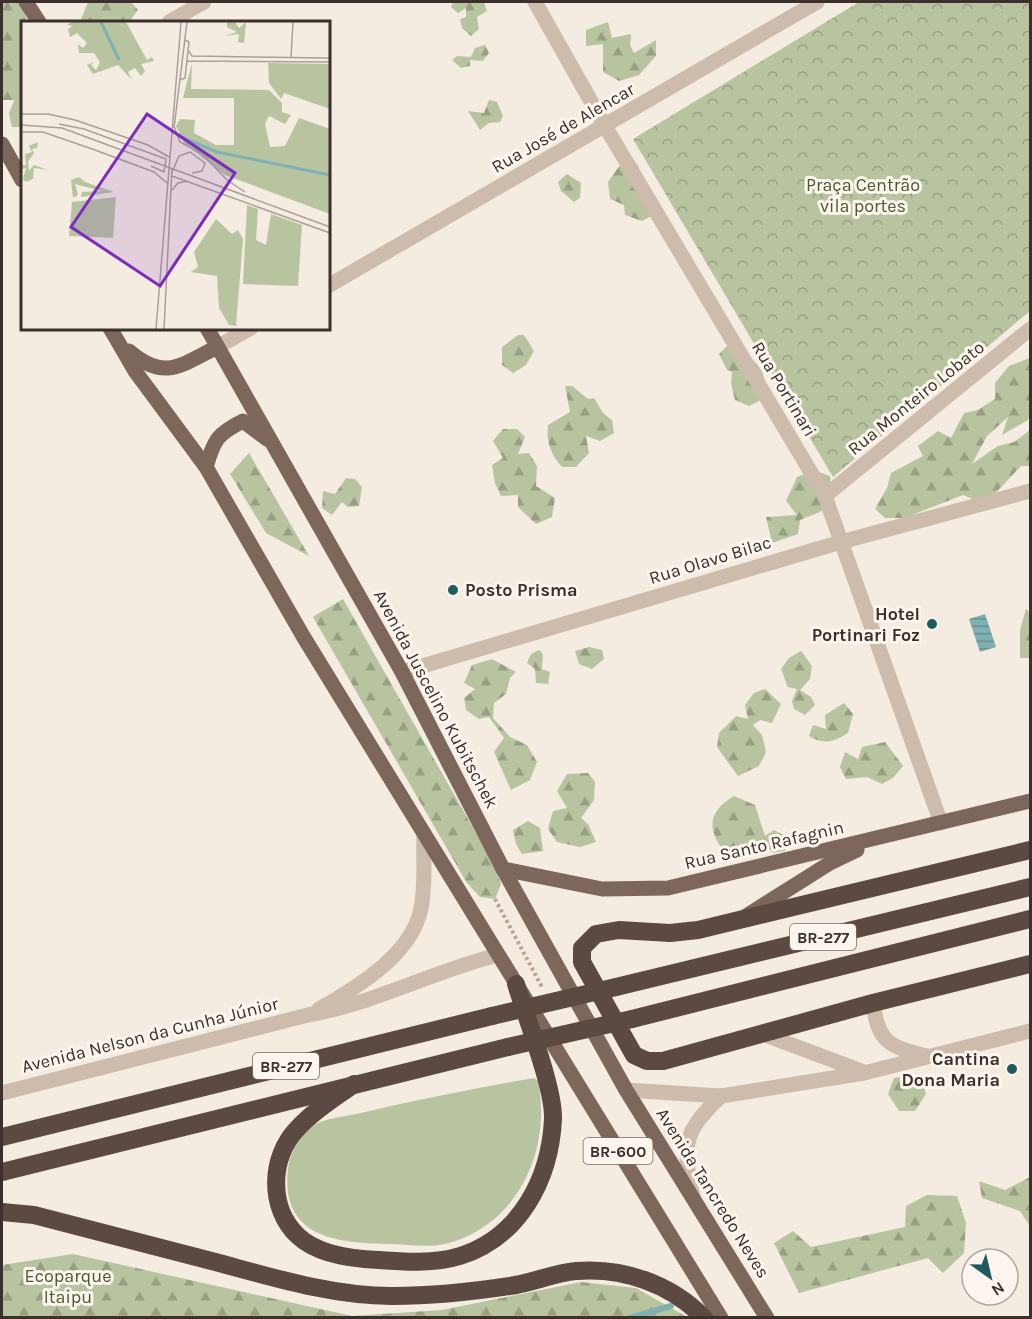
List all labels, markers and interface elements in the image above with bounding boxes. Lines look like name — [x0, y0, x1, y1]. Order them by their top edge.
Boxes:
inset map — [21, 21, 330, 330]
street label: Rua José de Alencar — [488, 78, 639, 178]
park label: Praça Centrão vila portes — [806, 174, 920, 217]
street label: Rua Monteiro Lobato — [843, 336, 989, 460]
street label: Rua Portinari — [747, 337, 821, 441]
street label: Rua Olavo Bilac — [646, 531, 774, 589]
place label: Posto Prisma — [465, 579, 578, 601]
marker: Posto Prisma — [446, 583, 460, 597]
street label: Avenida Juscelino Kubitschek — [369, 586, 503, 812]
place label: Hotel Portinari Foz — [812, 603, 920, 646]
marker: Hotel Portinari Foz — [925, 617, 939, 631]
street label: Rua Santo Rafagnin — [682, 816, 846, 874]
road number: BR-277 — [790, 924, 856, 950]
street label: Avenida Nelson da Cunha Júnior — [19, 992, 281, 1078]
place label: Cantina Dona Maria — [901, 1048, 1000, 1091]
road number: BR-277 — [253, 1053, 319, 1079]
marker: Cantina Dona Maria — [1005, 1062, 1019, 1076]
street label: Avenida Tancredo Neves — [652, 1104, 774, 1282]
road number: BR-600 — [584, 1138, 652, 1164]
north arrow — [960, 1247, 1020, 1307]
park label: Ecoparque Itaipu — [25, 1265, 111, 1308]
text: N — [988, 1278, 1008, 1300]

